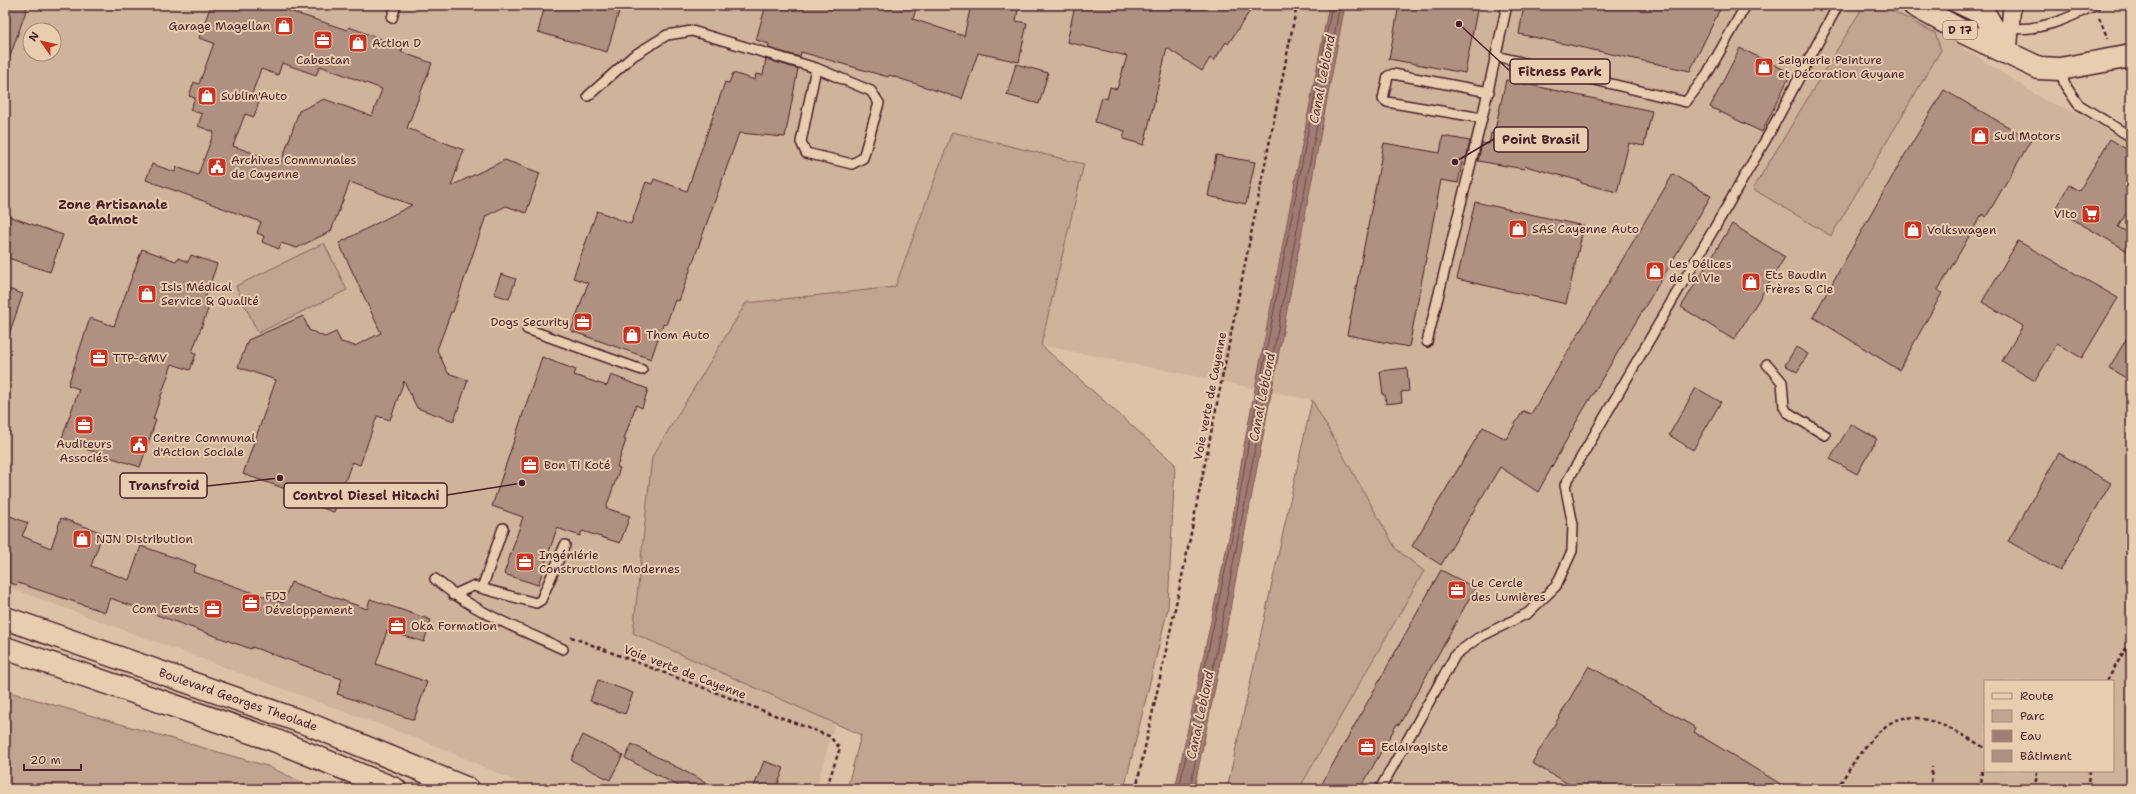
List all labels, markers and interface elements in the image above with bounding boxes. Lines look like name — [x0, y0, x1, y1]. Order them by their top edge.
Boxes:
shop icon: Garage Magellan — [273, 15, 295, 37]
place label: Garage Magellan — [169, 18, 270, 34]
road number: D 17 — [1943, 21, 1977, 39]
north arrow — [22, 22, 62, 62]
text: N — [25, 29, 43, 44]
office icon: Cabestan — [312, 29, 334, 51]
shop icon: Action D — [347, 32, 369, 54]
water label: Canal Leblond — [1305, 32, 1339, 125]
place label: Action D — [372, 35, 421, 51]
place label: Cabestan — [296, 52, 350, 68]
place label: Seignerie Peinture et Décoration Guyane — [1778, 52, 1905, 82]
shop icon: Seignerie Peinture et Décoration Guyane — [1753, 56, 1775, 78]
callout: Fitness Park — [1510, 59, 1610, 84]
text: Fitness Park — [1518, 63, 1602, 80]
shop icon: Sublim'Auto — [196, 85, 218, 107]
place label: Sublim'Auto — [221, 88, 287, 104]
shop icon: Sud Motors — [1969, 125, 1991, 147]
callout: Point Brasil — [1494, 127, 1588, 152]
place label: Sud Motors — [1994, 128, 2061, 144]
text: Point Brasil — [1502, 131, 1580, 148]
place label: Archives Communales de Cayenne — [231, 152, 357, 182]
public building icon: Archives Communales de Cayenne — [206, 156, 228, 178]
district label: Zone Artisanale Galmot — [58, 196, 168, 228]
supermarket icon: Vito — [2080, 203, 2102, 225]
place label: Vito — [2054, 206, 2077, 222]
shop icon: SAS Cayenne Auto — [1507, 218, 1529, 240]
shop icon: Volkswagen — [1902, 219, 1924, 241]
place label: SAS Cayenne Auto — [1532, 221, 1639, 237]
place label: Volkswagen — [1927, 222, 1996, 238]
place label: Les Délices de la Vie — [1669, 256, 1732, 286]
shop icon: Les Délices de la Vie — [1644, 260, 1666, 282]
place label: Ets Baudin Frères & Cie — [1765, 267, 1834, 297]
shop icon: Ets Baudin Frères & Cie — [1740, 271, 1762, 293]
place label: Isis Médical Service & Qualité — [161, 279, 259, 309]
shop icon: Isis Médical Service & Qualité — [136, 283, 158, 305]
office icon: Dogs Security — [572, 311, 594, 333]
place label: Dogs Security — [490, 314, 569, 330]
shop icon: Thom Auto — [621, 324, 643, 346]
place label: Thom Auto — [646, 327, 710, 343]
street label: Voie verte de Cayenne — [1190, 330, 1230, 461]
office icon: TTP-GMV — [88, 347, 110, 369]
place label: TTP-GMV — [113, 350, 167, 366]
water label: Canal Leblond — [1245, 350, 1279, 443]
office icon: Auditeurs Associés — [73, 414, 95, 436]
place label: Centre Communal d'Action Sociale — [153, 430, 256, 460]
public building icon: Centre Communal d'Action Sociale — [128, 434, 150, 456]
place label: Auditeurs Associés — [56, 436, 112, 466]
office icon: Bon Ti Koté — [519, 454, 541, 476]
place label: Bon Ti Koté — [544, 457, 611, 473]
callout: Transfroid — [120, 473, 207, 498]
text: Transfroid — [129, 477, 199, 494]
callout: Control Diesel Hitachi — [284, 483, 447, 508]
text: Control Diesel Hitachi — [292, 487, 440, 504]
shop icon: NJN Distribution — [71, 528, 93, 550]
place label: NJN Distribution — [96, 531, 193, 547]
place label: Ingéniérie Constructions Modernes — [539, 547, 680, 577]
office icon: Ingéniérie Constructions Modernes — [514, 551, 536, 573]
place label: Le Cercle des Lumières — [1471, 575, 1546, 605]
office icon: Le Cercle des Lumières — [1446, 579, 1468, 601]
place label: FDJ Développement — [265, 588, 353, 618]
office icon: FDJ Développement — [240, 592, 262, 614]
office icon: Com Events — [202, 598, 224, 620]
place label: Com Events — [132, 601, 199, 617]
office icon: Oka Formation — [386, 615, 408, 637]
place label: Oka Formation — [411, 618, 497, 634]
street label: Voie verte de Cayenne — [621, 641, 749, 703]
street label: Boulevard Georges Theolade — [157, 664, 320, 735]
water label: Canal Leblond — [1182, 668, 1218, 761]
legend — [1984, 680, 2114, 772]
text: Route — [2020, 688, 2054, 704]
text: Parc — [2020, 708, 2045, 724]
text: Eau — [2020, 728, 2042, 744]
office icon: Eclairagiste — [1356, 736, 1378, 758]
place label: Eclairagiste — [1381, 739, 1448, 755]
scale bar — [24, 746, 81, 772]
text: Bâtiment — [2020, 748, 2072, 764]
text: 20 m — [30, 752, 61, 768]

